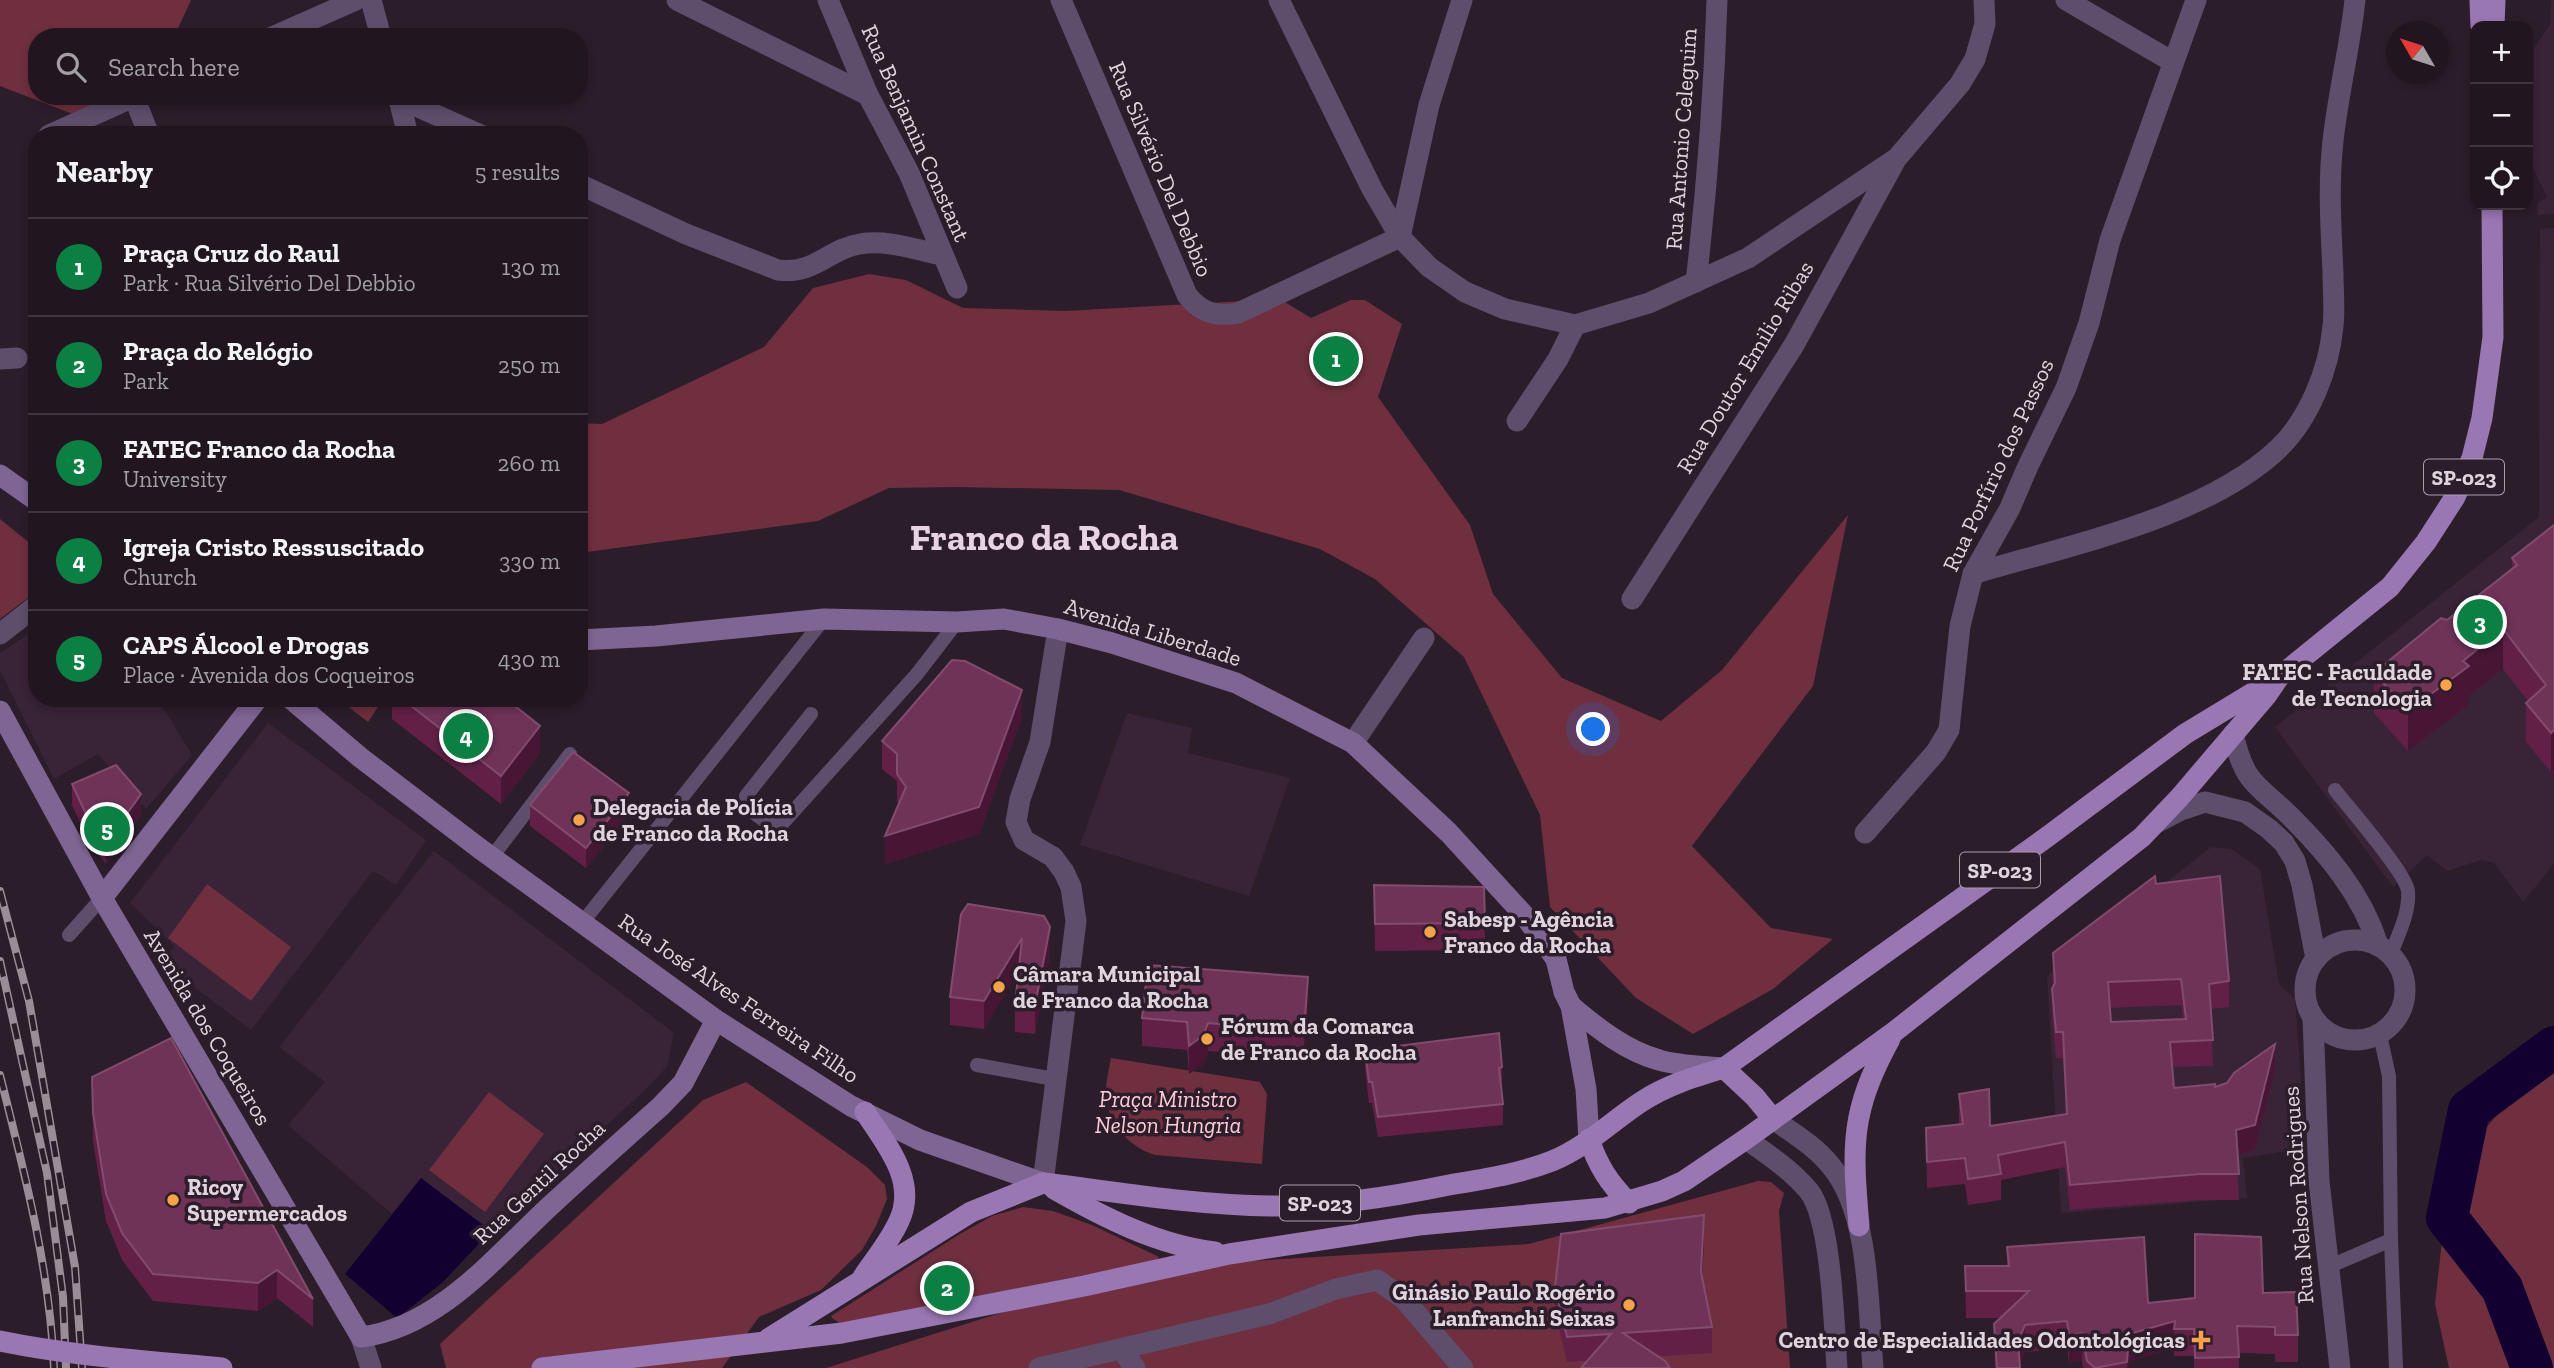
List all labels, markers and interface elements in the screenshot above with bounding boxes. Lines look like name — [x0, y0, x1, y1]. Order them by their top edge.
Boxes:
street label: Rua Benjamin Constant — [856, 20, 977, 246]
north arrow — [2386, 21, 2449, 84]
map controls — [2470, 21, 2533, 210]
button: + — [2470, 21, 2533, 84]
street label: Rua Antonio Celeguim — [1659, 27, 1703, 251]
search box — [28, 28, 588, 105]
icon: search — [52, 48, 90, 86]
text: Search here — [108, 51, 240, 83]
street label: Rua Silvério Del Debbio — [1103, 57, 1219, 281]
button: − — [2470, 84, 2533, 147]
button: locate — [2470, 147, 2533, 210]
text: Nearby — [56, 154, 153, 190]
text: 5 results — [475, 158, 560, 186]
text: Praça Cruz do Raul — [123, 237, 340, 269]
text: 1 — [74, 253, 84, 281]
text: 130 m — [502, 253, 560, 281]
street label: Rua Doutor Emilio Ribas — [1671, 256, 1819, 478]
text: Park · Rua Silvério Del Debbio — [123, 269, 416, 297]
pin: 1 — [1313, 333, 1359, 385]
text: Praça do Relógio — [123, 335, 313, 367]
text: 2 — [73, 351, 85, 379]
text: 250 m — [498, 351, 560, 379]
street label: Rua Porfírio dos Passos — [1936, 354, 2060, 576]
text: Park — [123, 367, 169, 395]
text: FATEC Franco da Rocha — [123, 433, 395, 465]
text: 3 — [73, 449, 85, 477]
text: 260 m — [498, 449, 560, 477]
road number: SP-023 — [2424, 460, 2504, 494]
text: University — [123, 465, 227, 493]
district label: Franco da Rocha — [910, 515, 1179, 559]
text: Igreja Cristo Ressuscitado — [123, 531, 424, 563]
text: 4 — [72, 547, 86, 575]
text: 330 m — [499, 547, 560, 575]
text: Church — [123, 563, 197, 591]
street label: Avenida Liberdade — [1061, 592, 1245, 672]
pin: 3 — [2457, 596, 2503, 648]
text: CAPS Álcool e Drogas — [123, 629, 369, 661]
text: 5 — [73, 645, 85, 673]
text: 430 m — [498, 645, 560, 673]
place label: FATEC - Faculdade de Tecnologia — [2242, 658, 2432, 712]
text: Place · Avenida dos Coqueiros — [123, 661, 415, 689]
marker: FATEC - Faculdade de Tecnologia — [2438, 677, 2454, 693]
pin: 4 — [443, 710, 489, 762]
your location — [1576, 712, 1610, 746]
place label: Delegacia de Polícia de Franco da Rocha — [593, 793, 793, 847]
pin: 5 — [84, 803, 130, 855]
marker: Delegacia de Polícia de Franco da Rocha — [571, 812, 587, 828]
road number: SP-023 — [1960, 852, 2040, 888]
place label: Sabesp - Agência Franco da Rocha — [1444, 905, 1614, 959]
street label: Rua José Alves Ferreira Filho — [613, 907, 865, 1089]
street label: Avenida dos Coqueiros — [138, 923, 278, 1131]
marker: Sabesp - Agência Franco da Rocha — [1422, 924, 1438, 940]
place label: Câmara Municipal de Franco da Rocha — [1013, 960, 1209, 1014]
marker: Câmara Municipal de Franco da Rocha — [991, 979, 1007, 995]
place label: Fórum da Comarca de Franco da Rocha — [1221, 1012, 1417, 1066]
marker: Fórum da Comarca de Franco da Rocha — [1199, 1031, 1215, 1047]
park label: Praça Ministro Nelson Hungria — [1095, 1085, 1241, 1139]
street label: Rua Nelson Rodrigues — [2276, 1085, 2320, 1305]
street label: Rua Gentil Rocha — [467, 1114, 611, 1250]
place label: Ricoy Supermercados — [187, 1173, 347, 1227]
road number: SP-023 — [1280, 1186, 1360, 1220]
marker: Ricoy Supermercados — [165, 1192, 181, 1208]
pin: 2 — [924, 1262, 970, 1314]
place label: Ginásio Paulo Rogério Lanfranchi Seixas — [1392, 1278, 1615, 1332]
marker: Ginásio Paulo Rogério Lanfranchi Seixas — [1621, 1297, 1637, 1313]
place label: Centro de Especialidades Odontológicas — [1778, 1326, 2185, 1354]
marker: Centro de Especialidades Odontológicas — [2191, 1330, 2211, 1350]

